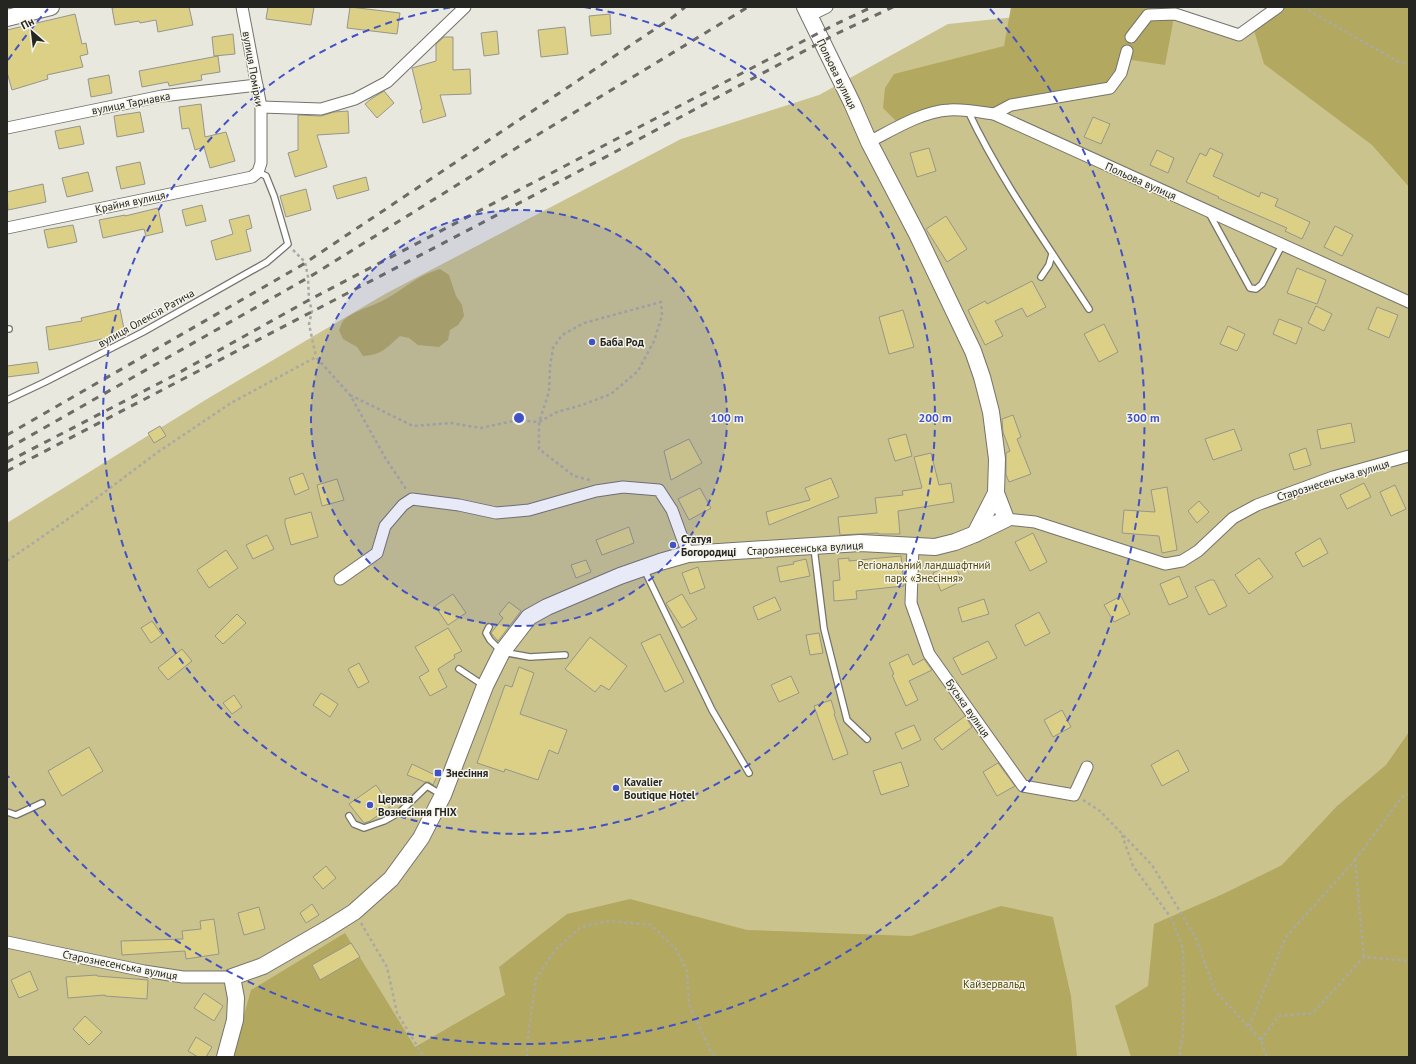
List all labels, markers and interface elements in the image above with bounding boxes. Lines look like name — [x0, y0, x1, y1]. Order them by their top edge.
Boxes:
north arrow — [12, 12, 52, 52]
text: Пн — [18, 14, 36, 32]
street label: вулиця Помірки — [239, 30, 267, 108]
street label: Польова вулиця — [814, 36, 860, 112]
street label: вулиця Тарнавка — [91, 89, 171, 117]
street label: Польова вулиця — [1103, 159, 1179, 203]
street label: Крайня вулиця — [94, 188, 166, 216]
street label: вулиця Олексія Ратича — [95, 286, 197, 350]
place label: Баба Род — [600, 335, 645, 349]
marker: Баба Род — [587, 337, 597, 347]
text: 100 m — [710, 410, 744, 425]
text: 200 m — [918, 410, 952, 425]
text: 300 m — [1126, 410, 1160, 425]
centre of rings — [512, 411, 526, 425]
street label: Старознесенська вулиця — [1275, 456, 1391, 504]
place label: Статуя Богородиці — [681, 532, 736, 559]
street label: Старознесенська вулиця — [746, 538, 864, 558]
marker: Статуя Богородиці — [668, 540, 678, 550]
park label: Регіональний ландшафтний парк «Знесіння» — [857, 558, 991, 585]
street label: Буська вулиця — [943, 676, 993, 740]
place label: Знесіння — [446, 766, 488, 780]
marker: Знесіння — [433, 768, 443, 778]
place label: Kavalier Boutique Hotel — [624, 775, 696, 802]
marker: Kavalier Boutique Hotel — [611, 783, 621, 793]
place label: Церква Вознесіння ГНІХ — [378, 792, 457, 819]
marker: Церква Вознесіння ГНІХ — [365, 800, 375, 810]
street label: Старознесенська вулиця — [61, 947, 179, 983]
park label: Кайзервальд — [963, 977, 1025, 991]

